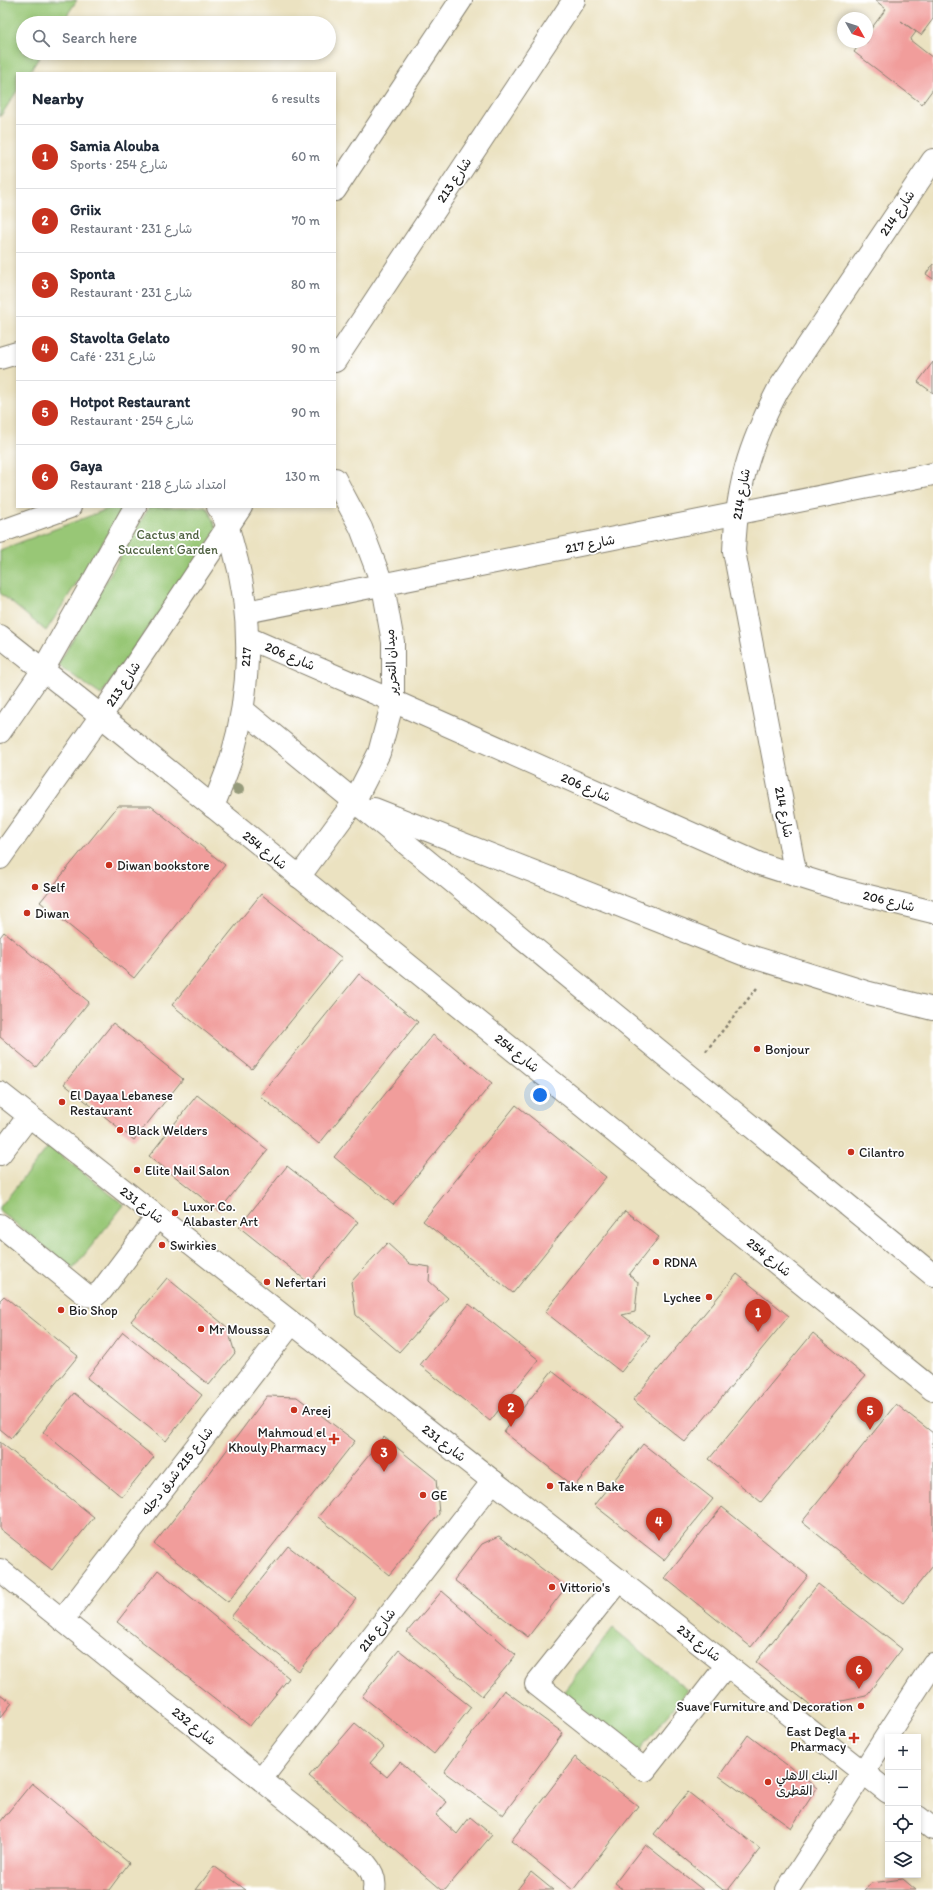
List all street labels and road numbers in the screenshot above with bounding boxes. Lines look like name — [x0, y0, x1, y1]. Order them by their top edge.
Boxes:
street label: شارع 213 — [434, 155, 476, 206]
street label: شارع 214 — [876, 187, 919, 240]
street label: شارع 214 — [729, 467, 755, 521]
street label: شارع 217 — [564, 532, 617, 558]
street label: ميدان التحرير — [382, 628, 401, 696]
street label: شارع 206 — [262, 639, 317, 675]
street label: 217 — [238, 646, 254, 667]
street label: شارع 213 — [103, 659, 145, 710]
street label: شارع 206 — [558, 769, 613, 806]
street label: شارع 214 — [770, 785, 796, 839]
street label: شارع 254 — [239, 828, 290, 874]
street label: شارع 206 — [861, 887, 916, 917]
street label: شارع 254 — [491, 1031, 542, 1077]
street label: شارع 231 — [116, 1183, 167, 1228]
street label: شارع 254 — [743, 1235, 794, 1281]
street label: شارع 231 — [418, 1421, 469, 1466]
street label: شارع 215 شرق دجله — [138, 1424, 218, 1519]
street label: شارع 216 — [355, 1605, 400, 1656]
street label: شارع 231 — [673, 1621, 724, 1666]
street label: شارع 232 — [168, 1704, 219, 1750]

